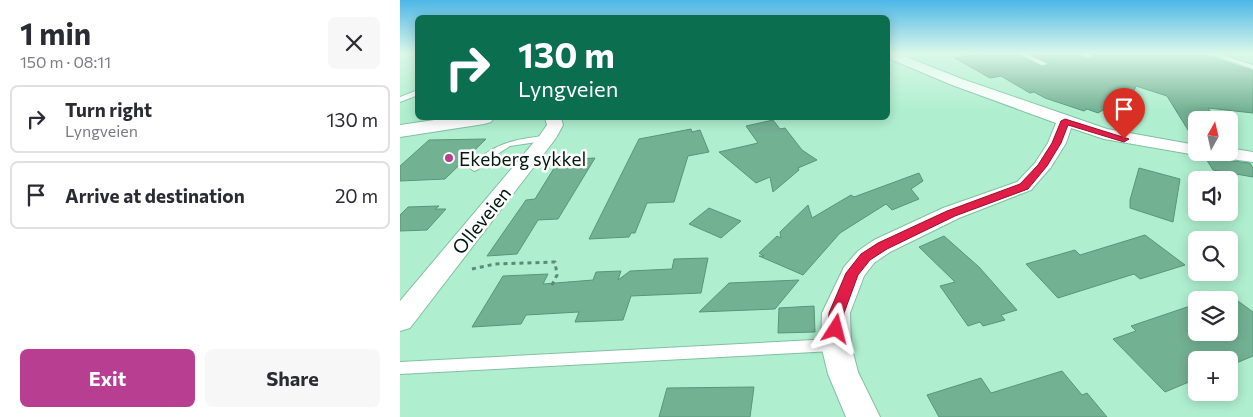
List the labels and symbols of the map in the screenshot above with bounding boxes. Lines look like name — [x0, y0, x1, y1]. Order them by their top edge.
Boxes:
pin — [1103, 88, 1145, 139]
north arrow — [1188, 111, 1238, 161]
place label: Ekeberg sykkel — [459, 147, 586, 170]
marker: Ekeberg sykkel — [443, 152, 455, 164]
street label: Olleveien — [447, 182, 515, 258]
position arrow — [809, 302, 861, 354]

